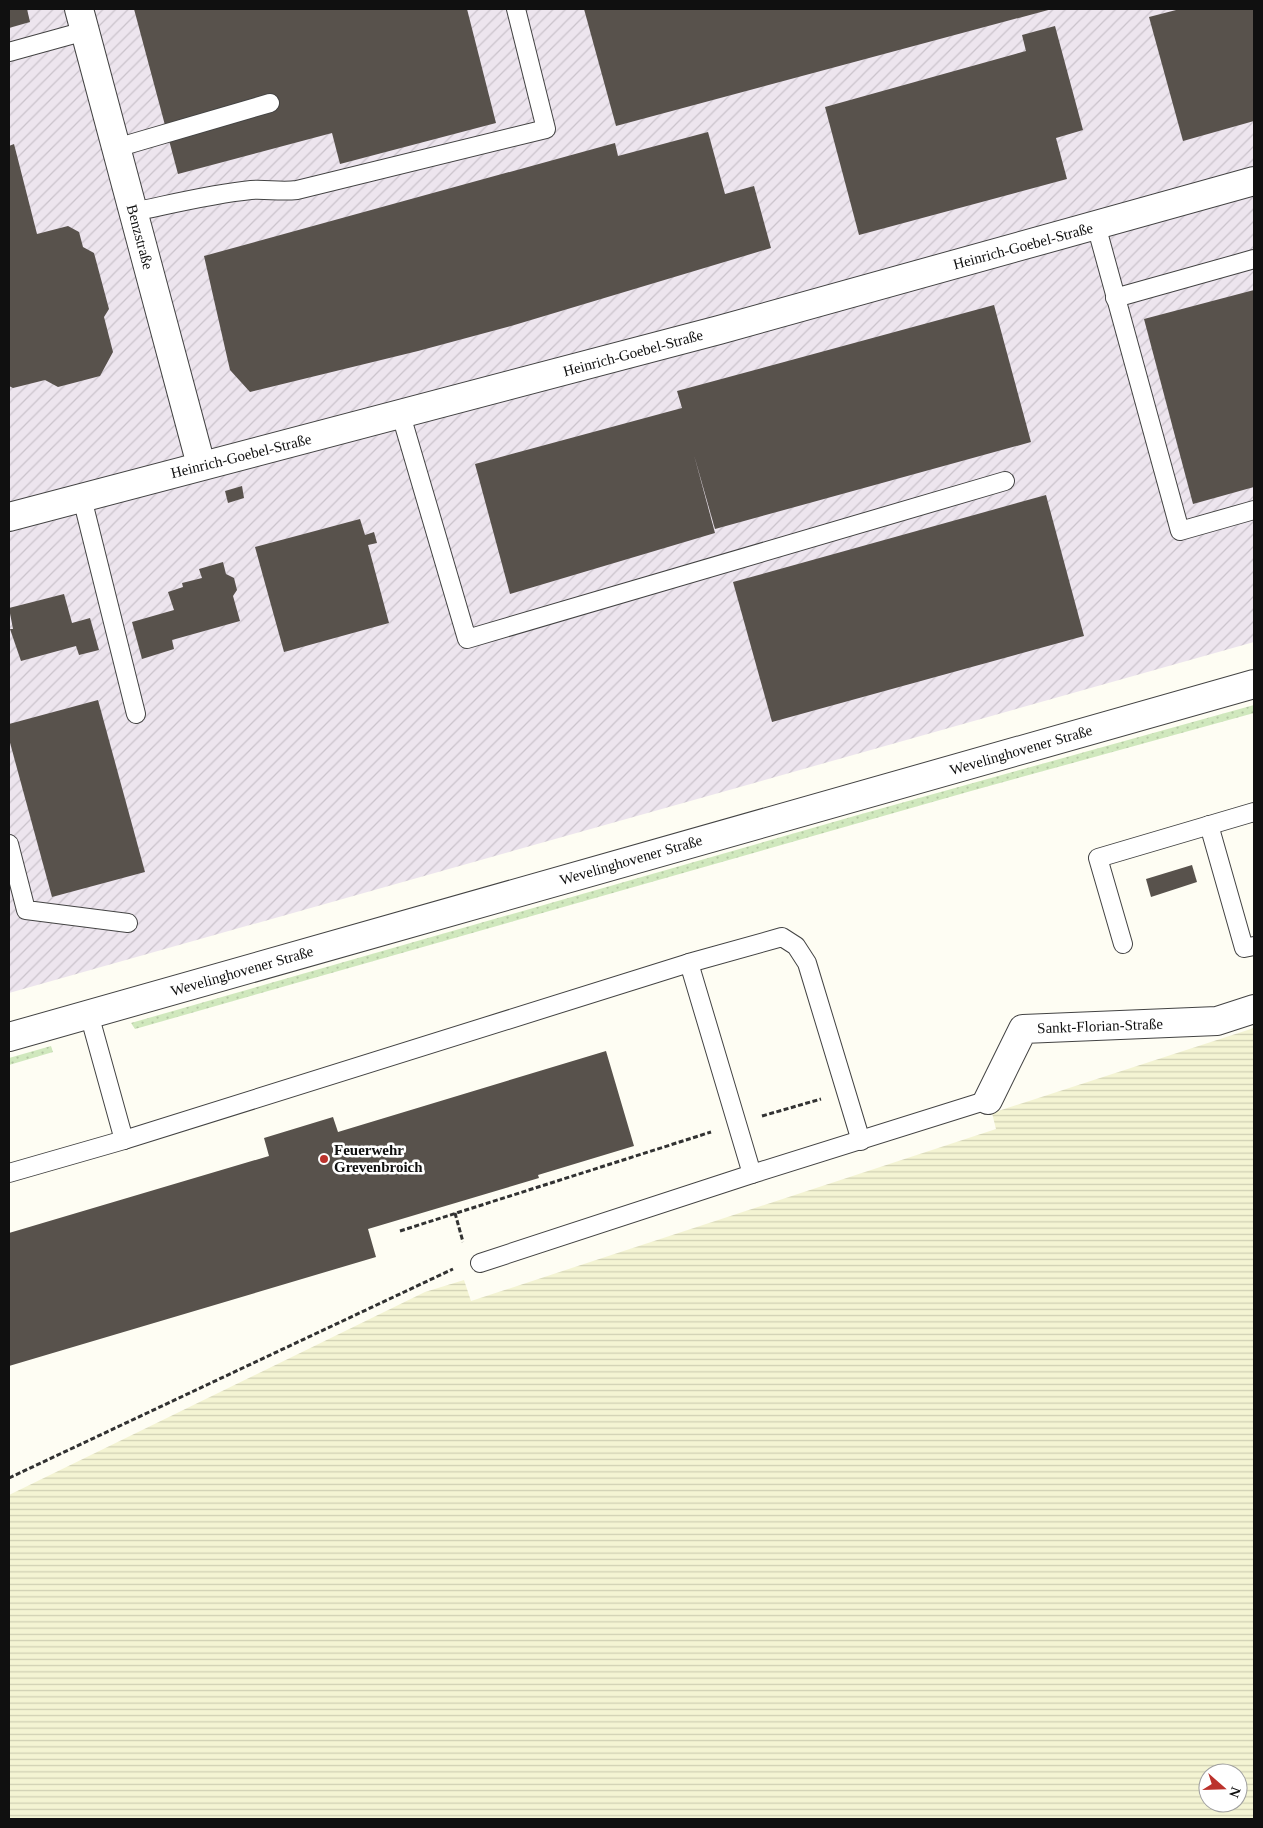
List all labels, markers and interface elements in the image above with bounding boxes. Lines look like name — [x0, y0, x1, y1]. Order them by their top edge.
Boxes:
street label: Benzstraße — [124, 203, 156, 272]
street label: Heinrich-Goebel-Straße — [951, 220, 1095, 272]
street label: Heinrich-Goebel-Straße — [561, 327, 705, 379]
street label: Heinrich-Goebel-Straße — [169, 431, 313, 481]
street label: Wevelinghovener Straße — [948, 722, 1094, 778]
street label: Wevelinghovener Straße — [558, 832, 704, 888]
street label: Wevelinghovener Straße — [169, 943, 315, 999]
street label: Sankt-Florian-Straße — [1037, 1016, 1163, 1036]
place label: Feuerwehr Grevenbroich — [334, 1142, 423, 1175]
marker: Feuerwehr Grevenbroich — [318, 1153, 330, 1165]
north arrow — [1198, 1763, 1248, 1813]
text: N — [1226, 1785, 1244, 1800]

